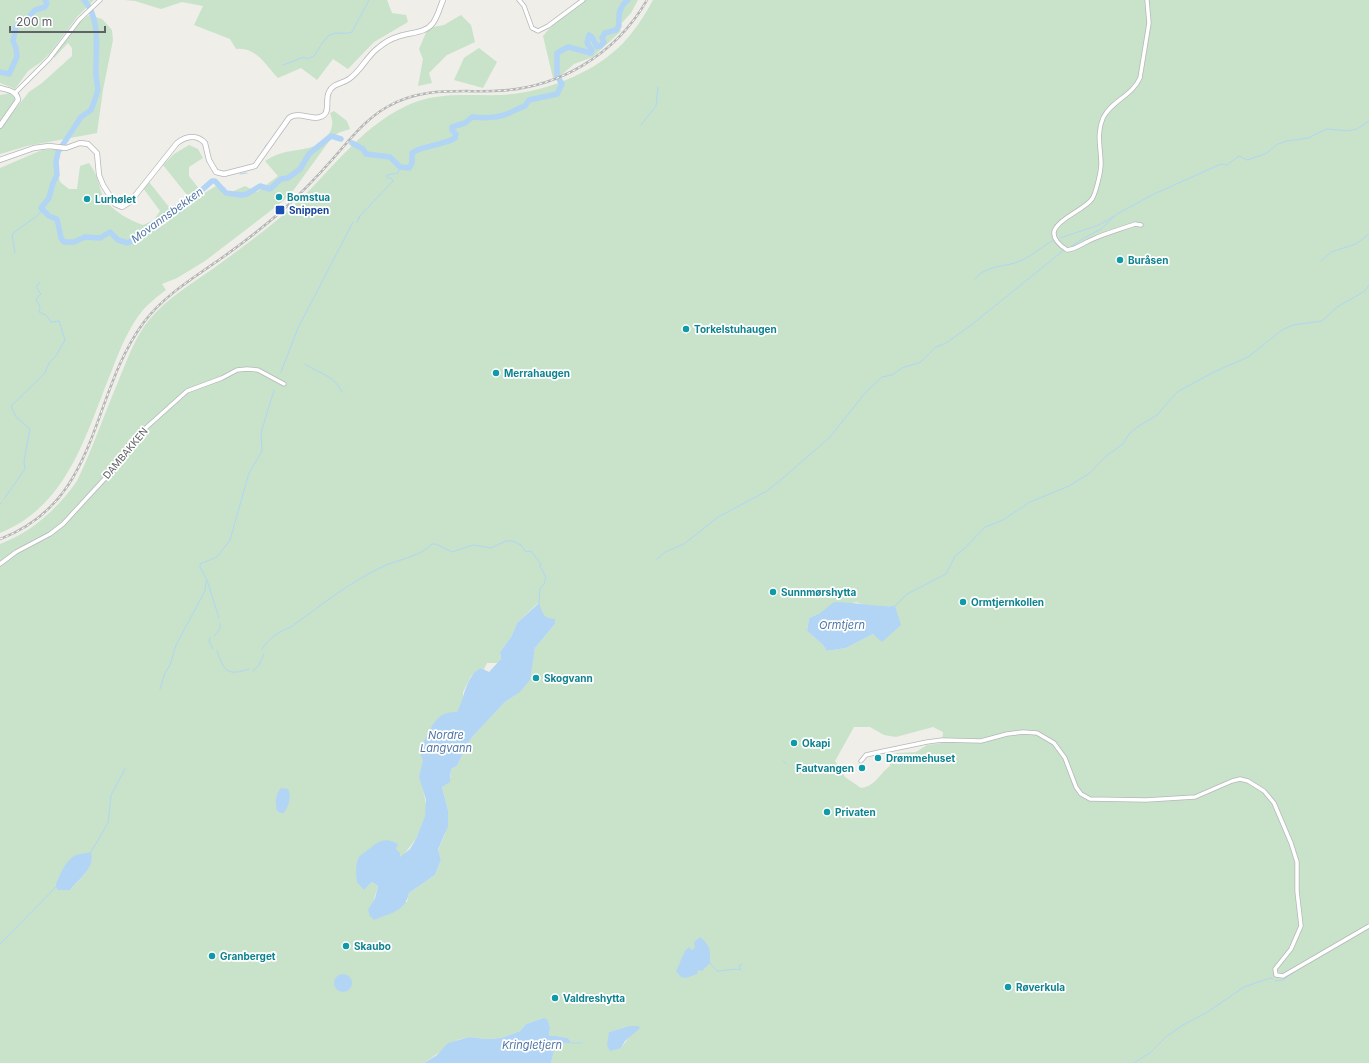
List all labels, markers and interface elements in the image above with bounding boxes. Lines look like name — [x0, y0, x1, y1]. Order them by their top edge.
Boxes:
scale bar — [10, 8, 105, 34]
text: 200 m — [16, 14, 52, 29]
water label: Movannsbekken — [128, 184, 206, 246]
place label: Bomstua — [287, 191, 330, 203]
marker: Bomstua — [274, 192, 284, 202]
place label: Lurhølet — [95, 193, 136, 205]
marker: Lurhølet — [82, 194, 92, 204]
marker: Snippen — [274, 204, 286, 216]
place label: Snippen — [289, 204, 329, 216]
place label: Buråsen — [1128, 254, 1168, 266]
marker: Buråsen — [1115, 255, 1125, 265]
place label: Torkelstuhaugen — [694, 323, 777, 336]
marker: Torkelstuhaugen — [681, 324, 691, 334]
place label: Merrahaugen — [504, 367, 570, 380]
marker: Merrahaugen — [491, 368, 501, 378]
street label: DAMBAKKEN — [100, 425, 150, 481]
place label: Sunnmørshytta — [781, 586, 856, 599]
marker: Sunnmørshytta — [768, 587, 778, 597]
place label: Ormtjernkollen — [971, 596, 1044, 608]
marker: Ormtjernkollen — [958, 597, 968, 607]
water label: Ormtjern — [819, 618, 865, 632]
place label: Skogvann — [544, 672, 593, 685]
marker: Skogvann — [531, 673, 541, 683]
water label: Nordre Langvann — [420, 728, 472, 755]
place label: Okapi — [802, 737, 831, 749]
marker: Okapi — [789, 738, 799, 748]
place label: Drømmehuset — [886, 752, 955, 764]
marker: Drømmehuset — [873, 753, 883, 763]
place label: Fautvangen — [796, 762, 854, 775]
marker: Fautvangen — [857, 763, 867, 773]
place label: Privaten — [835, 806, 876, 818]
marker: Privaten — [822, 807, 832, 817]
place label: Skaubo — [354, 940, 391, 952]
marker: Skaubo — [341, 941, 351, 951]
place label: Granberget — [220, 950, 276, 963]
marker: Granberget — [207, 951, 217, 961]
place label: Røverkula — [1016, 981, 1065, 993]
marker: Røverkula — [1003, 982, 1013, 992]
place label: Valdreshytta — [563, 992, 625, 1005]
marker: Valdreshytta — [550, 993, 560, 1003]
water label: Kringletjern — [502, 1038, 563, 1052]

